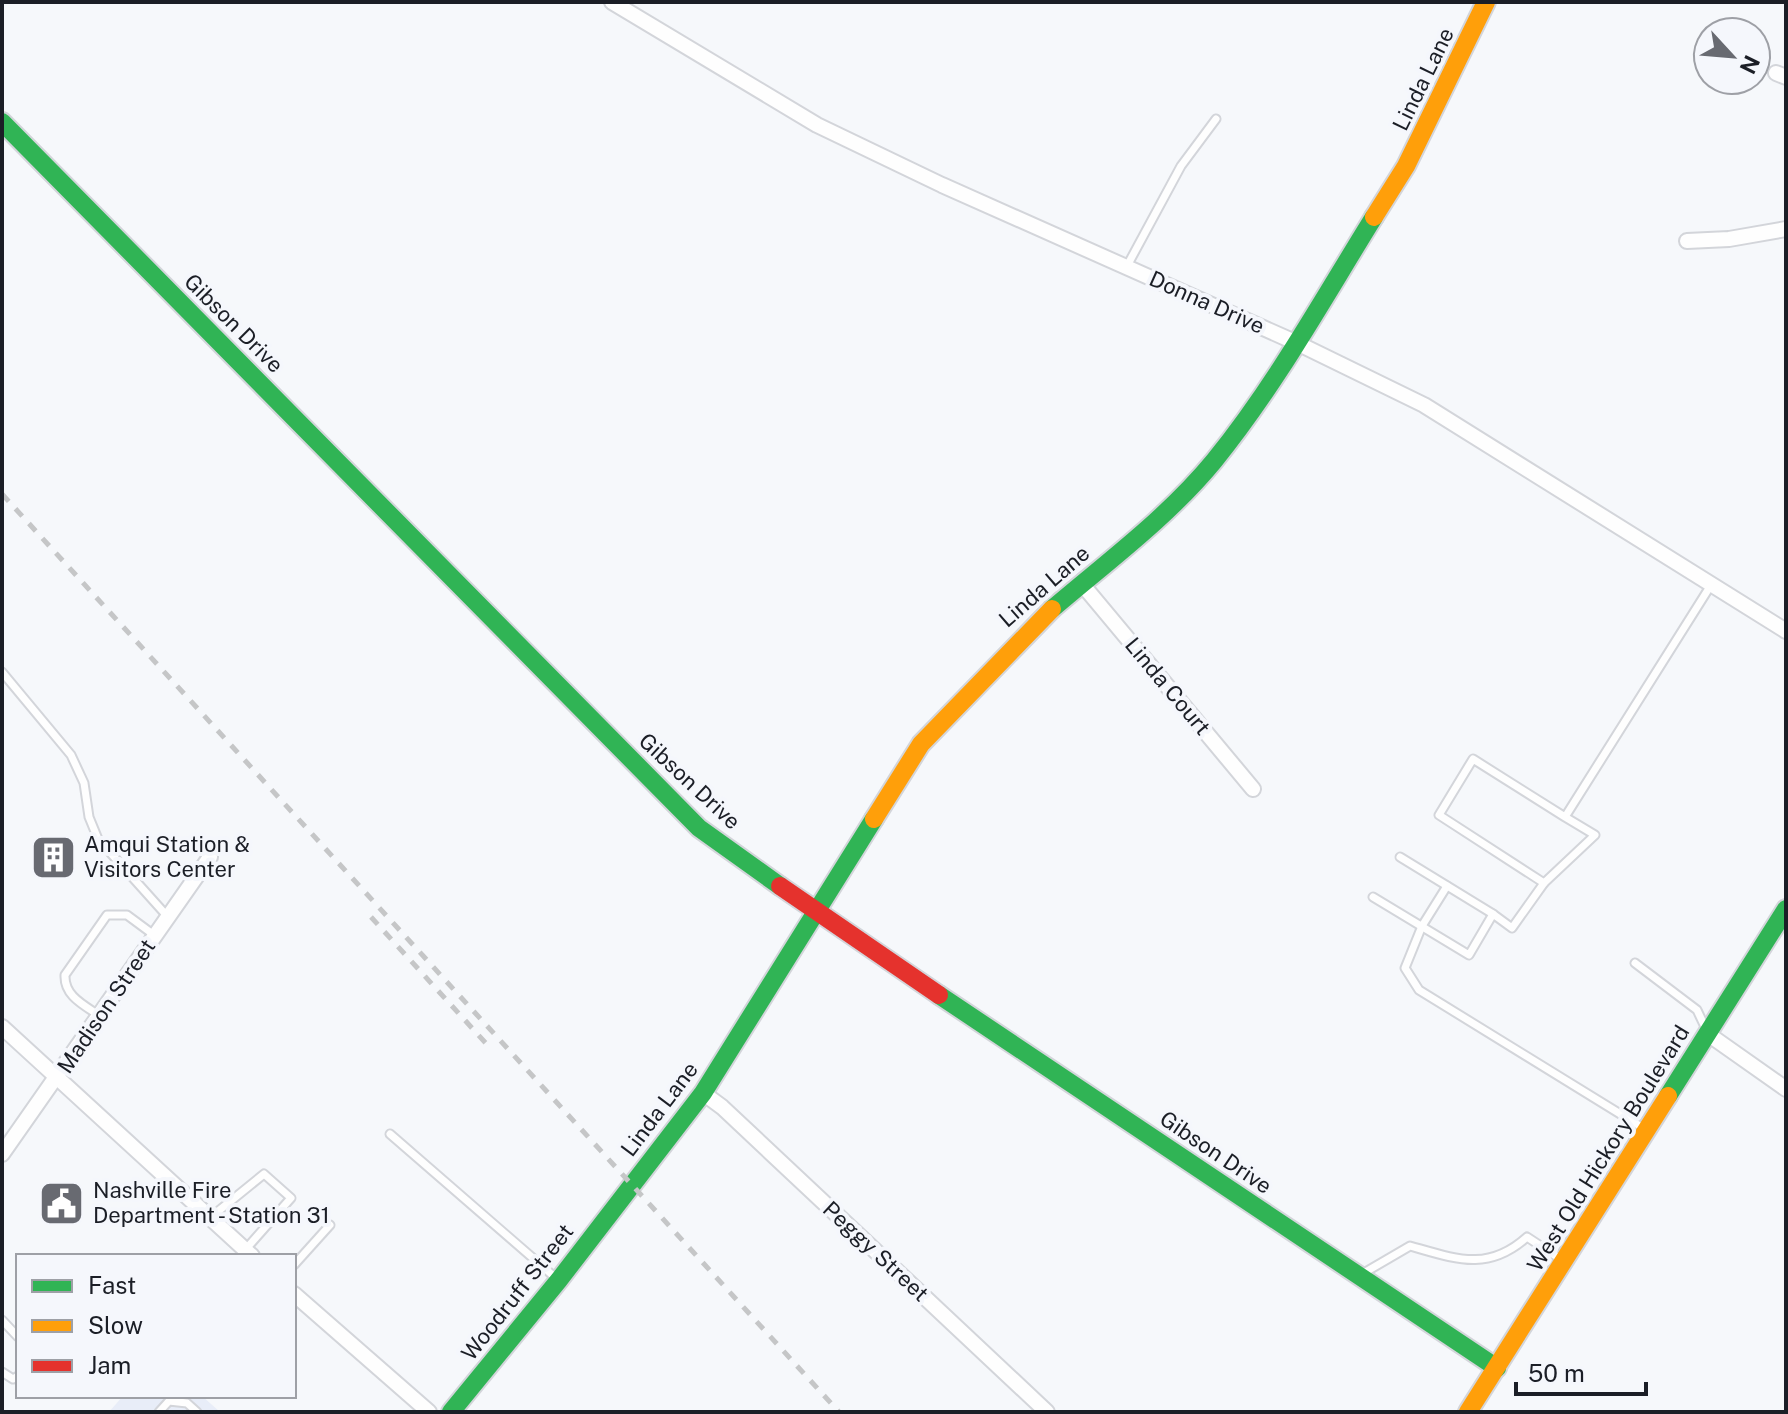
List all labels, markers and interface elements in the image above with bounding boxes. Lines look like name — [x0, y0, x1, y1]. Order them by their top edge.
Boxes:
north arrow — [1692, 16, 1772, 96]
street label: Linda Lane — [1387, 23, 1459, 135]
text: N — [1735, 51, 1765, 78]
street label: Donna Drive — [1145, 265, 1269, 339]
street label: Gibson Drive — [179, 268, 289, 378]
street label: Linda Lane — [993, 540, 1095, 632]
street label: Linda Court — [1120, 632, 1216, 740]
street label: Gibson Drive — [634, 727, 746, 835]
place label: Amqui Station & Visitors Center — [84, 831, 250, 882]
building icon: Amqui Station & Visitors Center — [29, 833, 77, 881]
street label: Madison Street — [52, 934, 160, 1078]
street label: West Old Hickory Boulevard — [1521, 1020, 1695, 1276]
street label: Linda Lane — [615, 1057, 703, 1161]
street label: Gibson Drive — [1155, 1105, 1277, 1199]
place label: Nashville Fire Department - Station 31 — [93, 1177, 330, 1228]
public building icon: Nashville Fire Department - Station 31 — [38, 1179, 86, 1227]
street label: Peggy Street — [818, 1196, 934, 1306]
street label: Woodruff Street — [456, 1219, 578, 1365]
legend — [16, 1254, 296, 1398]
text: Fast — [88, 1271, 136, 1299]
text: Slow — [88, 1311, 143, 1339]
scale bar — [1516, 1346, 1646, 1396]
text: Jam — [88, 1351, 131, 1379]
text: 50 m — [1528, 1359, 1585, 1387]

